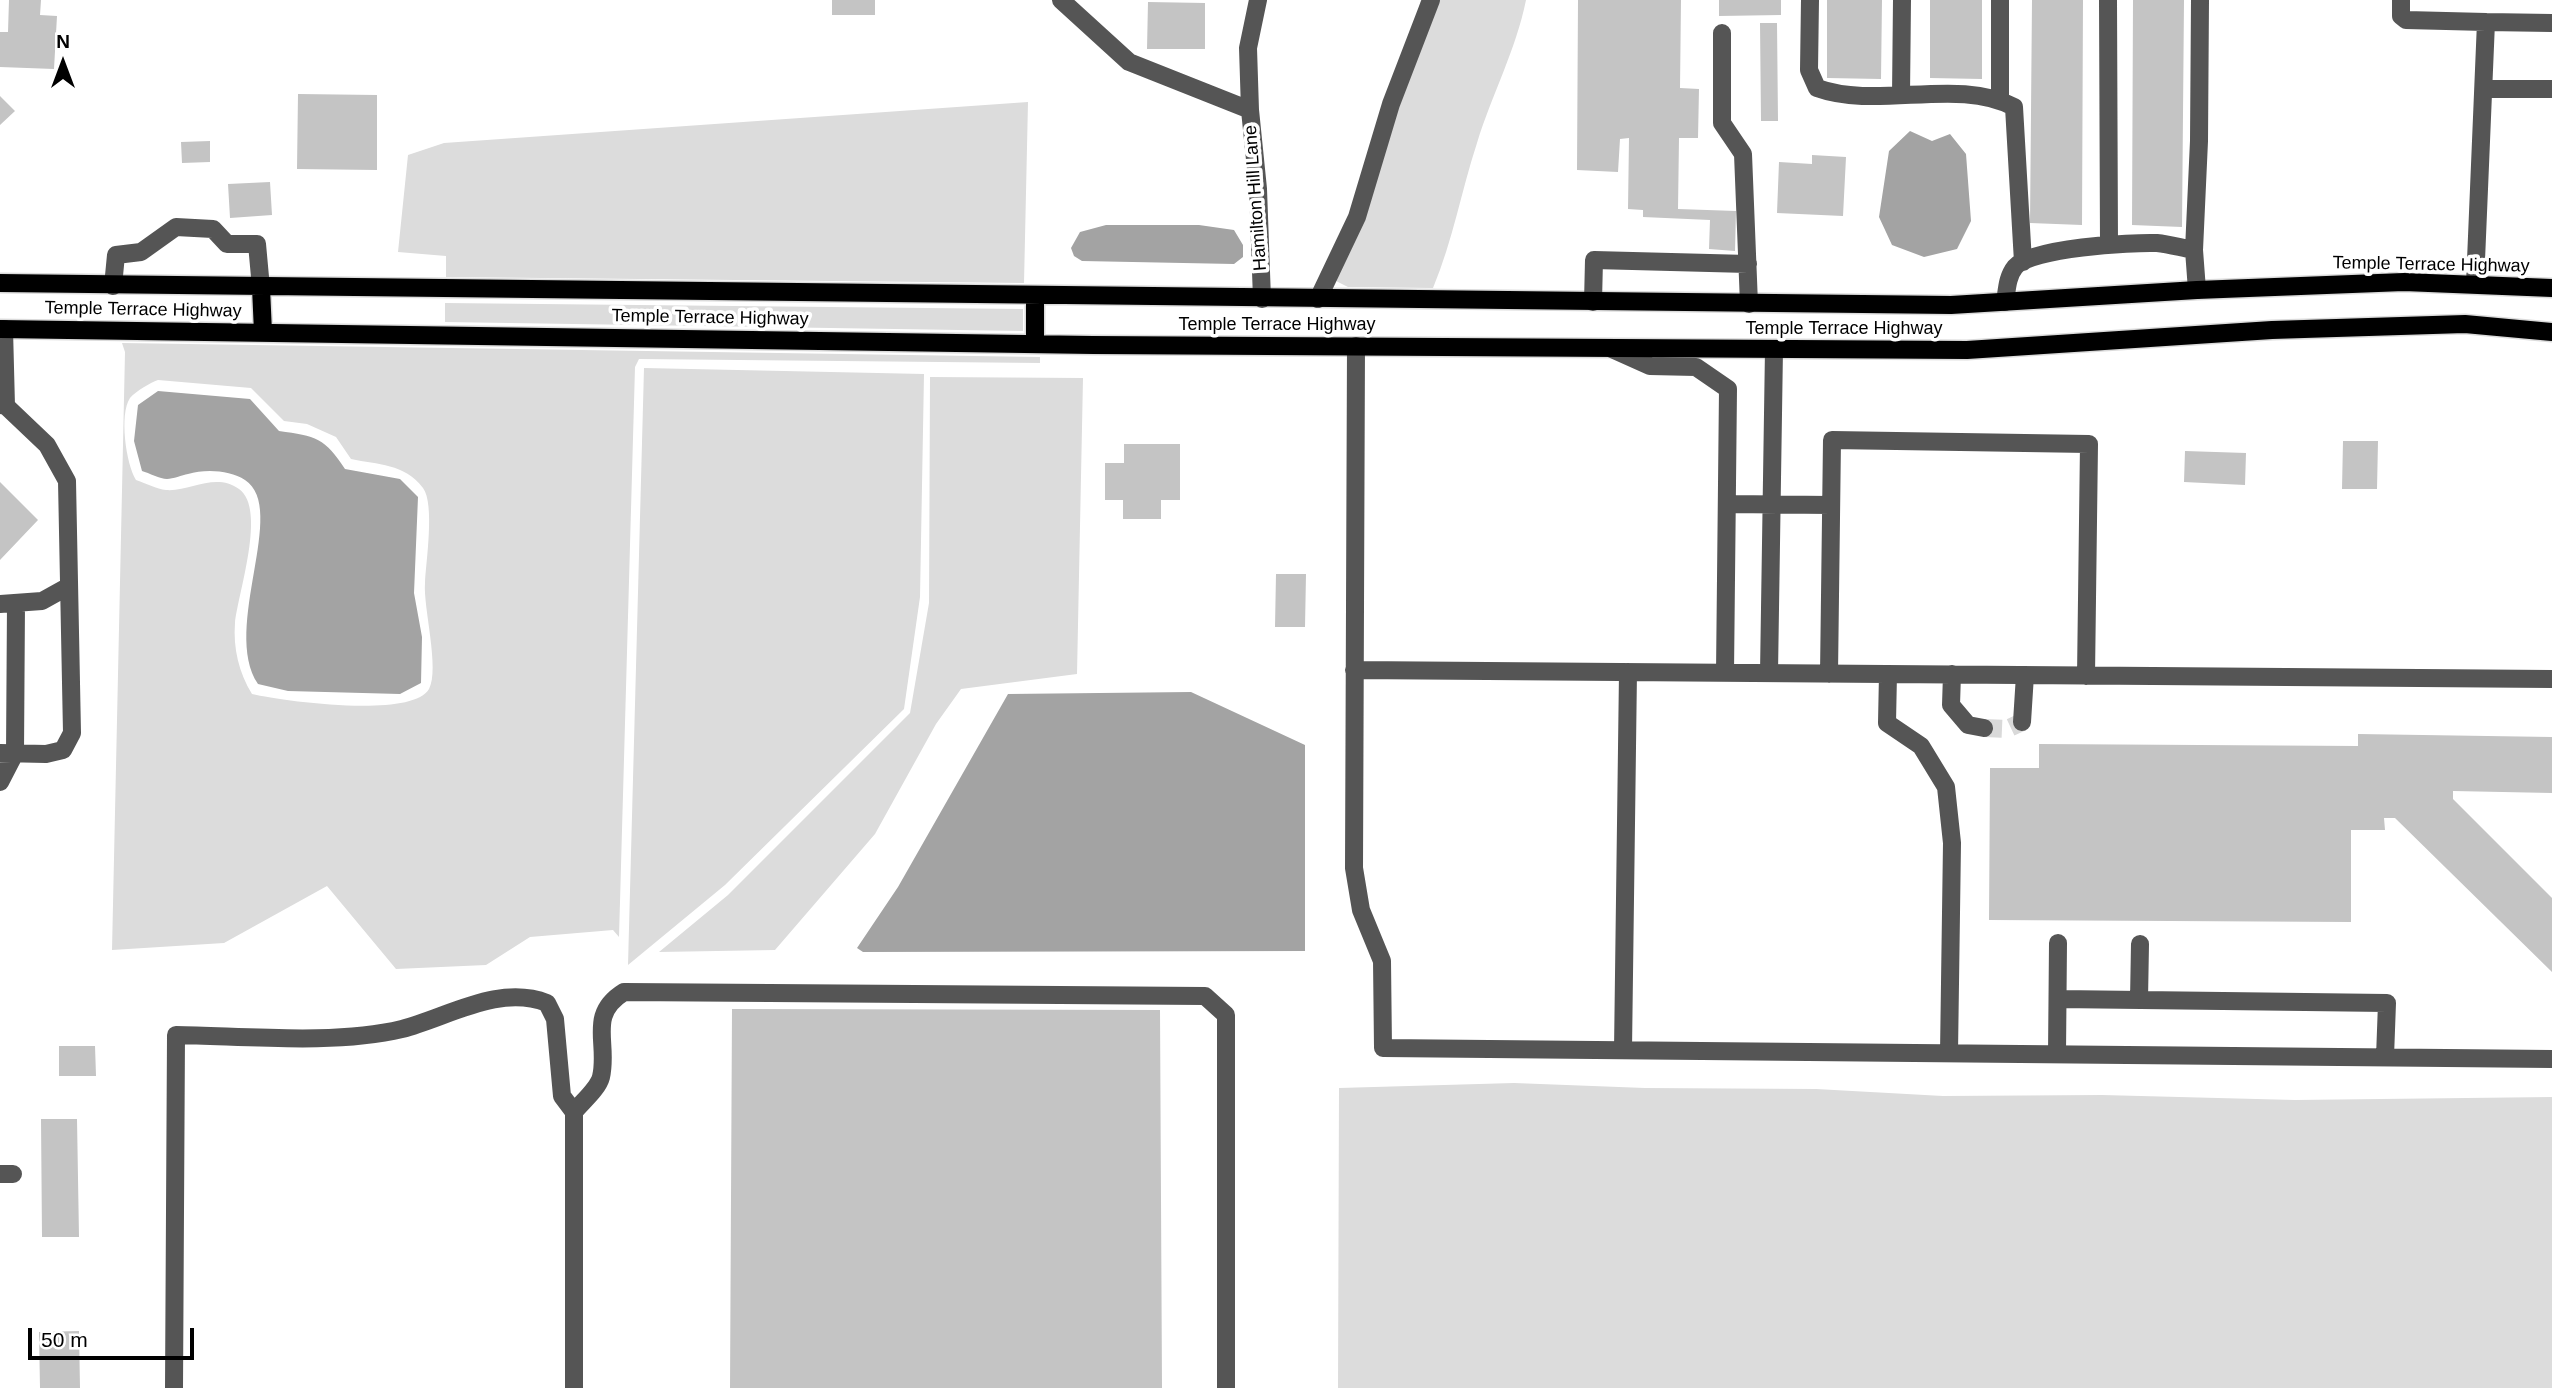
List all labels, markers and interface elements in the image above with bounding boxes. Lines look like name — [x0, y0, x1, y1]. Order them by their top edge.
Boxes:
north arrow — [28, 28, 98, 98]
text: N — [56, 31, 70, 52]
street label: Hamilton Hill Lane — [1240, 124, 1272, 272]
street label: Temple Terrace Highway — [2332, 252, 2530, 278]
street label: Temple Terrace Highway — [44, 297, 242, 323]
street label: Temple Terrace Highway — [611, 305, 809, 331]
street label: Temple Terrace Highway — [1178, 314, 1376, 336]
street label: Temple Terrace Highway — [1745, 318, 1943, 340]
scale bar — [32, 1314, 198, 1358]
text: 50 m — [41, 1328, 88, 1351]

